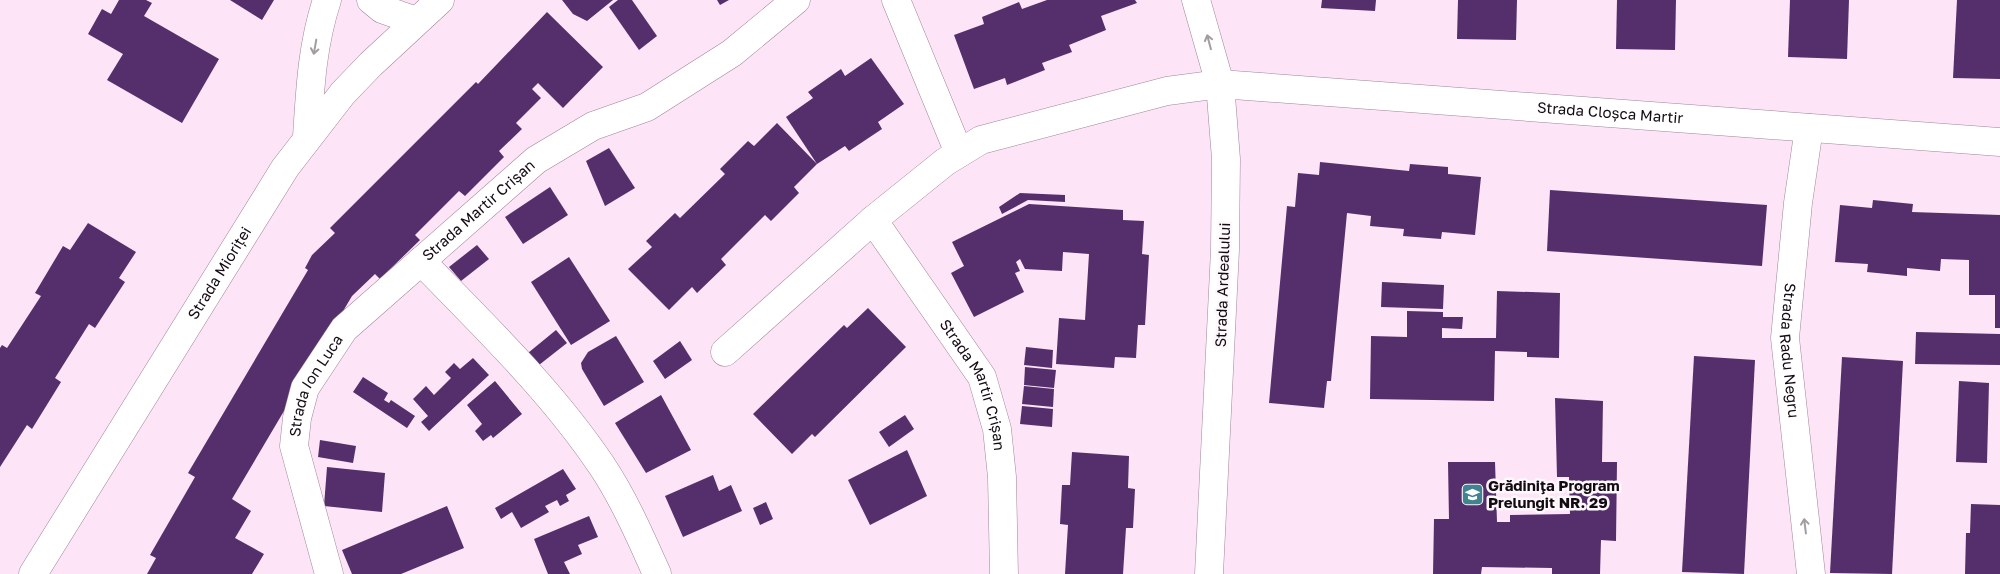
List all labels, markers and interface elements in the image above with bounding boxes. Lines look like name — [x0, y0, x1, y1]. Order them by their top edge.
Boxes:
one-way arrow — [1203, 34, 1213, 50]
one-way arrow — [309, 39, 319, 55]
street label: Strada Cloșca Martir — [1536, 98, 1684, 126]
street label: Strada Martir Crișan — [418, 155, 538, 264]
street label: Strada Ardealului — [1211, 222, 1233, 348]
street label: Strada Mioriței — [183, 223, 254, 322]
street label: Strada Radu Negru — [1777, 282, 1804, 419]
street label: Strada Martir Crișan — [937, 315, 1009, 451]
street label: Strada Ion Luca — [285, 331, 346, 437]
place label: Grădiniţa Program Prelungit NR. 29 — [1488, 476, 1620, 511]
school or university icon: Grădiniţa Program Prelungit NR. 29 — [1460, 483, 1484, 507]
one-way arrow — [1800, 518, 1810, 534]

